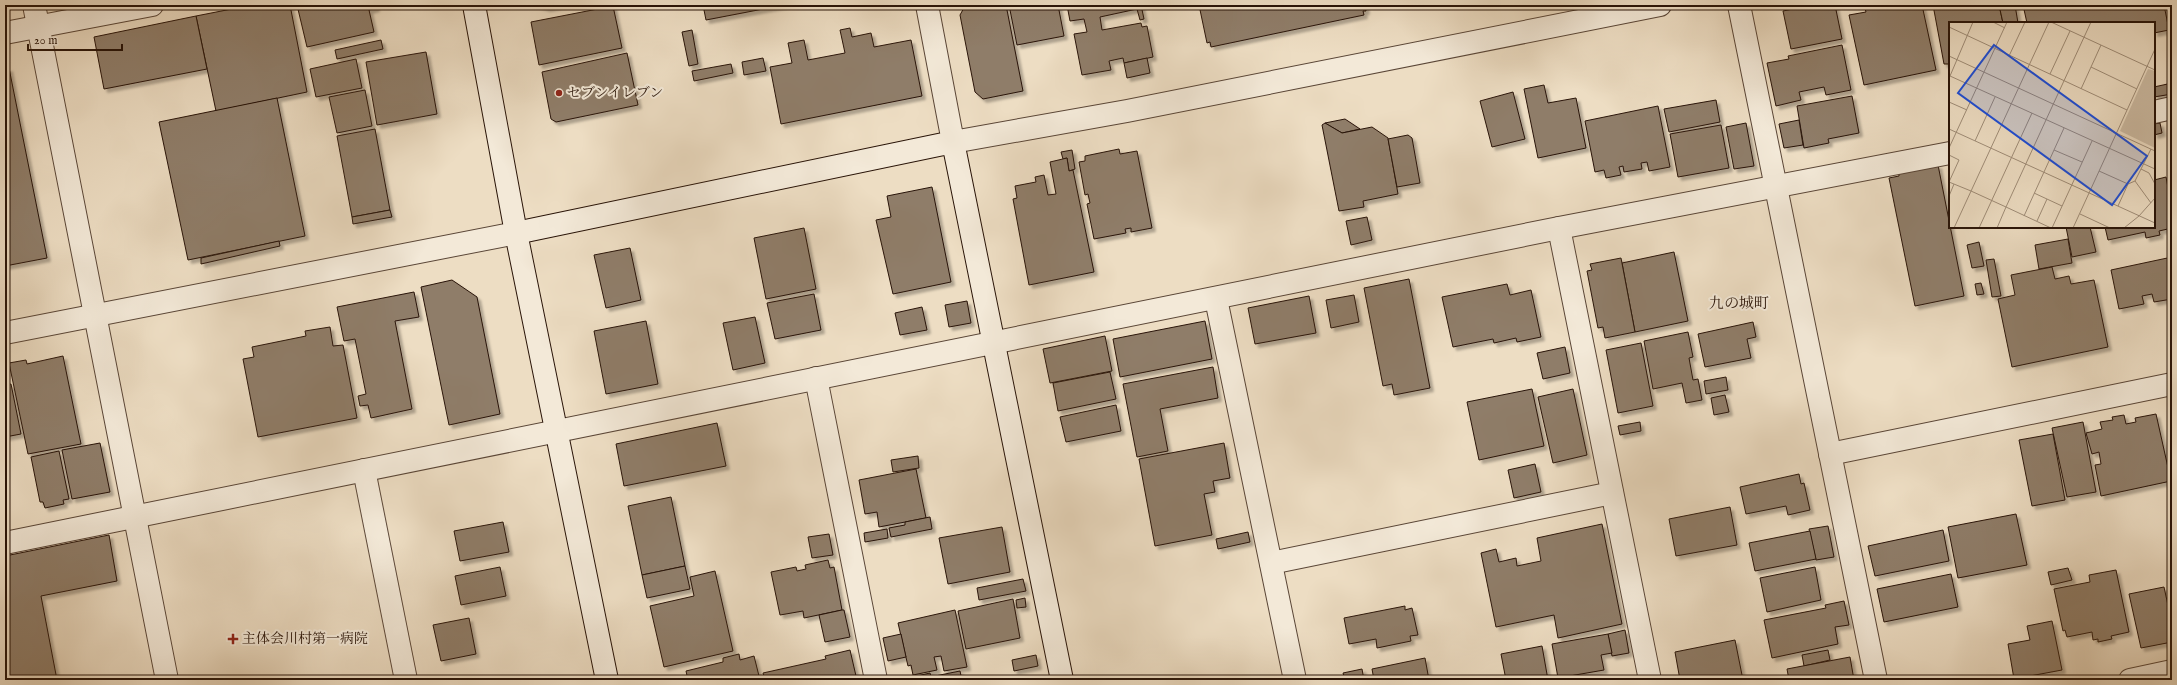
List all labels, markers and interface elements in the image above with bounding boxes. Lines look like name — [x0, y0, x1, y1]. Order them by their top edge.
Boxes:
inset map — [1949, 22, 2155, 228]
scale bar — [28, 26, 122, 52]
text: 20 m — [34, 33, 57, 48]
place label: セブンイレブン — [567, 84, 663, 102]
marker: セブンイレブン — [554, 88, 564, 98]
district label: 九の城町 — [1709, 294, 1769, 313]
place label: 主体会川村第一病院 — [242, 630, 368, 648]
marker: 主体会川村第一病院 — [227, 633, 239, 645]

